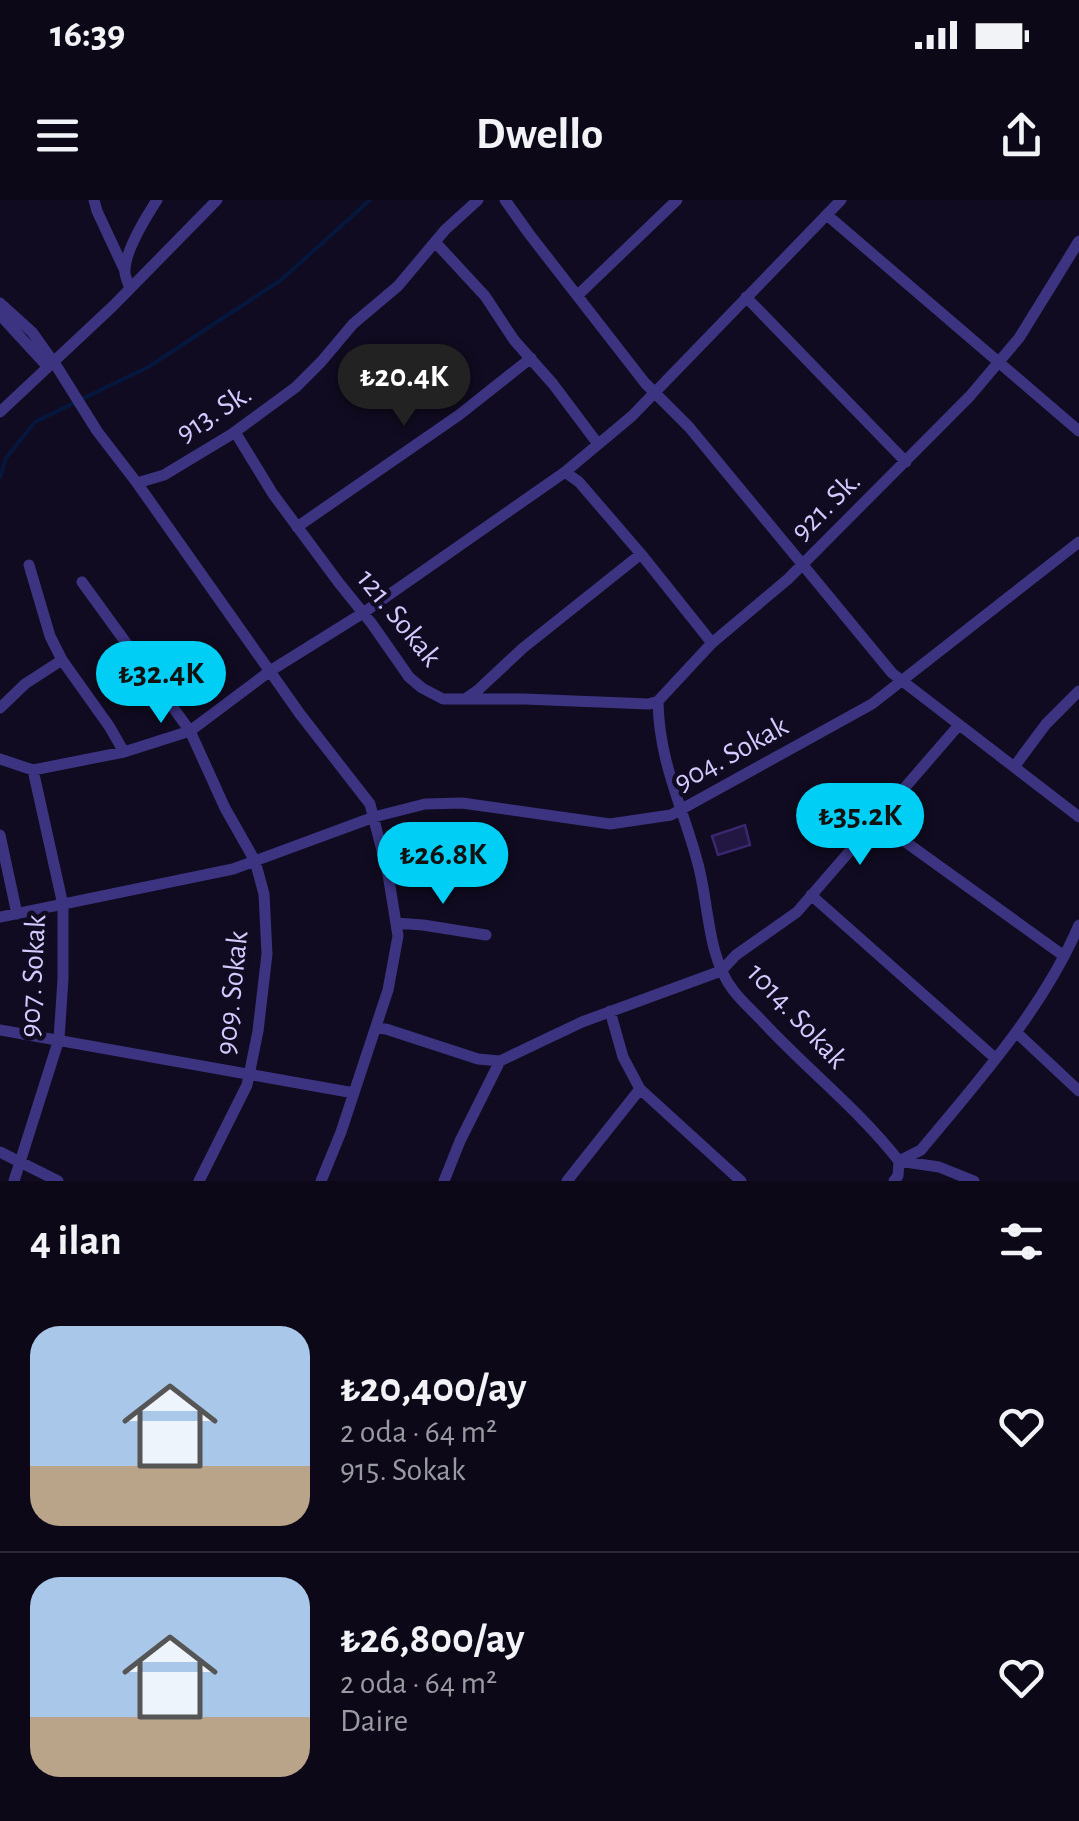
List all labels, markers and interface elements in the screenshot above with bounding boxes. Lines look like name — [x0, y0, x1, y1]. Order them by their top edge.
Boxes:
text: 16:39 — [50, 16, 125, 54]
icon: menu — [30, 108, 85, 163]
icon: share — [994, 108, 1049, 163]
text: Dwello — [476, 112, 603, 157]
pin: ₺20.4K — [323, 344, 485, 429]
text: ₺20.4K — [360, 360, 448, 392]
street label: 913. Sk. — [171, 378, 257, 448]
street label: 921. Sk. — [786, 466, 866, 546]
street label: 121. Sokak — [351, 564, 447, 672]
pin: ₺32.4K — [80, 641, 242, 726]
text: ₺32.4K — [118, 657, 204, 689]
street label: 904. Sokak — [669, 710, 793, 797]
pin: ₺35.2K — [779, 783, 941, 868]
text: ₺35.2K — [818, 799, 902, 831]
pin: ₺26.8K — [362, 822, 524, 907]
text: ₺26.8K — [399, 838, 487, 870]
street label: 907. Sokak — [15, 913, 51, 1038]
street label: 909. Sokak — [211, 929, 253, 1057]
street label: 1014. Sokak — [741, 958, 853, 1075]
icon: filters — [994, 1214, 1049, 1269]
text: 4 ilan — [30, 1220, 122, 1262]
icon: home — [110, 1366, 230, 1486]
text: ₺20,400/ay — [340, 1367, 527, 1409]
icon: heart — [994, 1399, 1049, 1454]
text: 2 oda · 64 m² — [340, 1416, 497, 1448]
text: 915. Sokak — [340, 1454, 466, 1486]
icon: home — [110, 1617, 230, 1737]
text: ₺26,800/ay — [340, 1618, 525, 1660]
icon: heart — [994, 1650, 1049, 1705]
text: 2 oda · 64 m² — [340, 1667, 497, 1699]
text: Daire — [340, 1705, 408, 1737]

